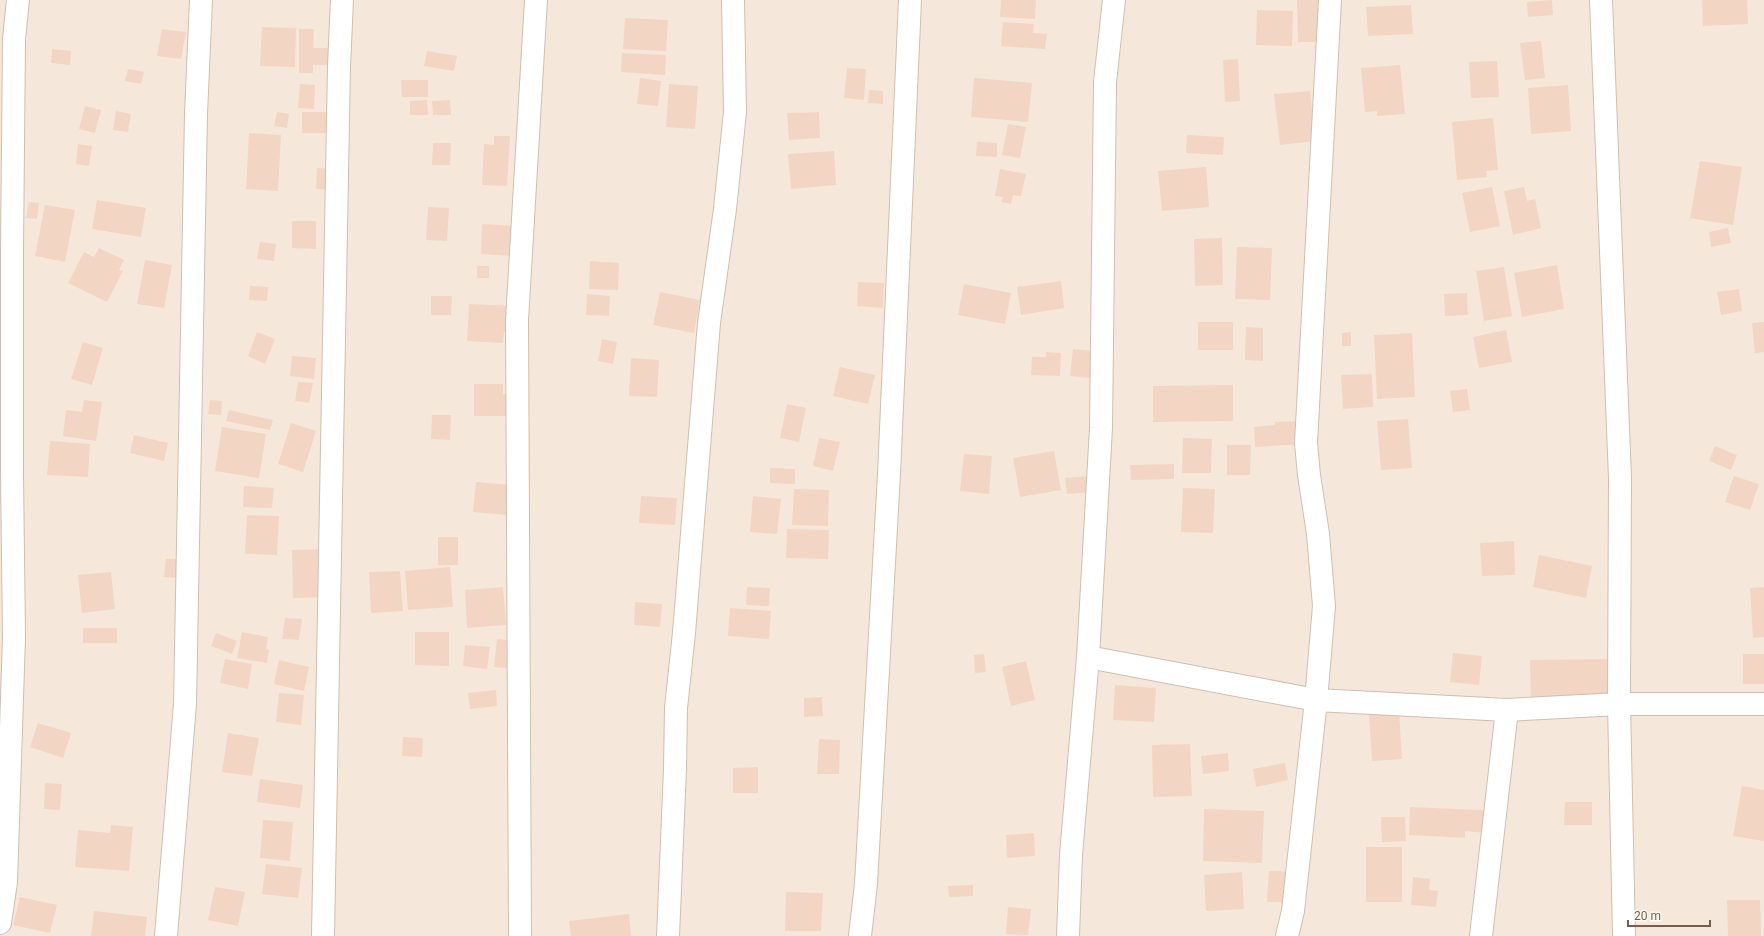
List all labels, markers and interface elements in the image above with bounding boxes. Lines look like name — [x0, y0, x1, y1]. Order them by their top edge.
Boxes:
scale bar — [1628, 902, 1710, 928]
text: 20 m — [1634, 909, 1661, 923]

